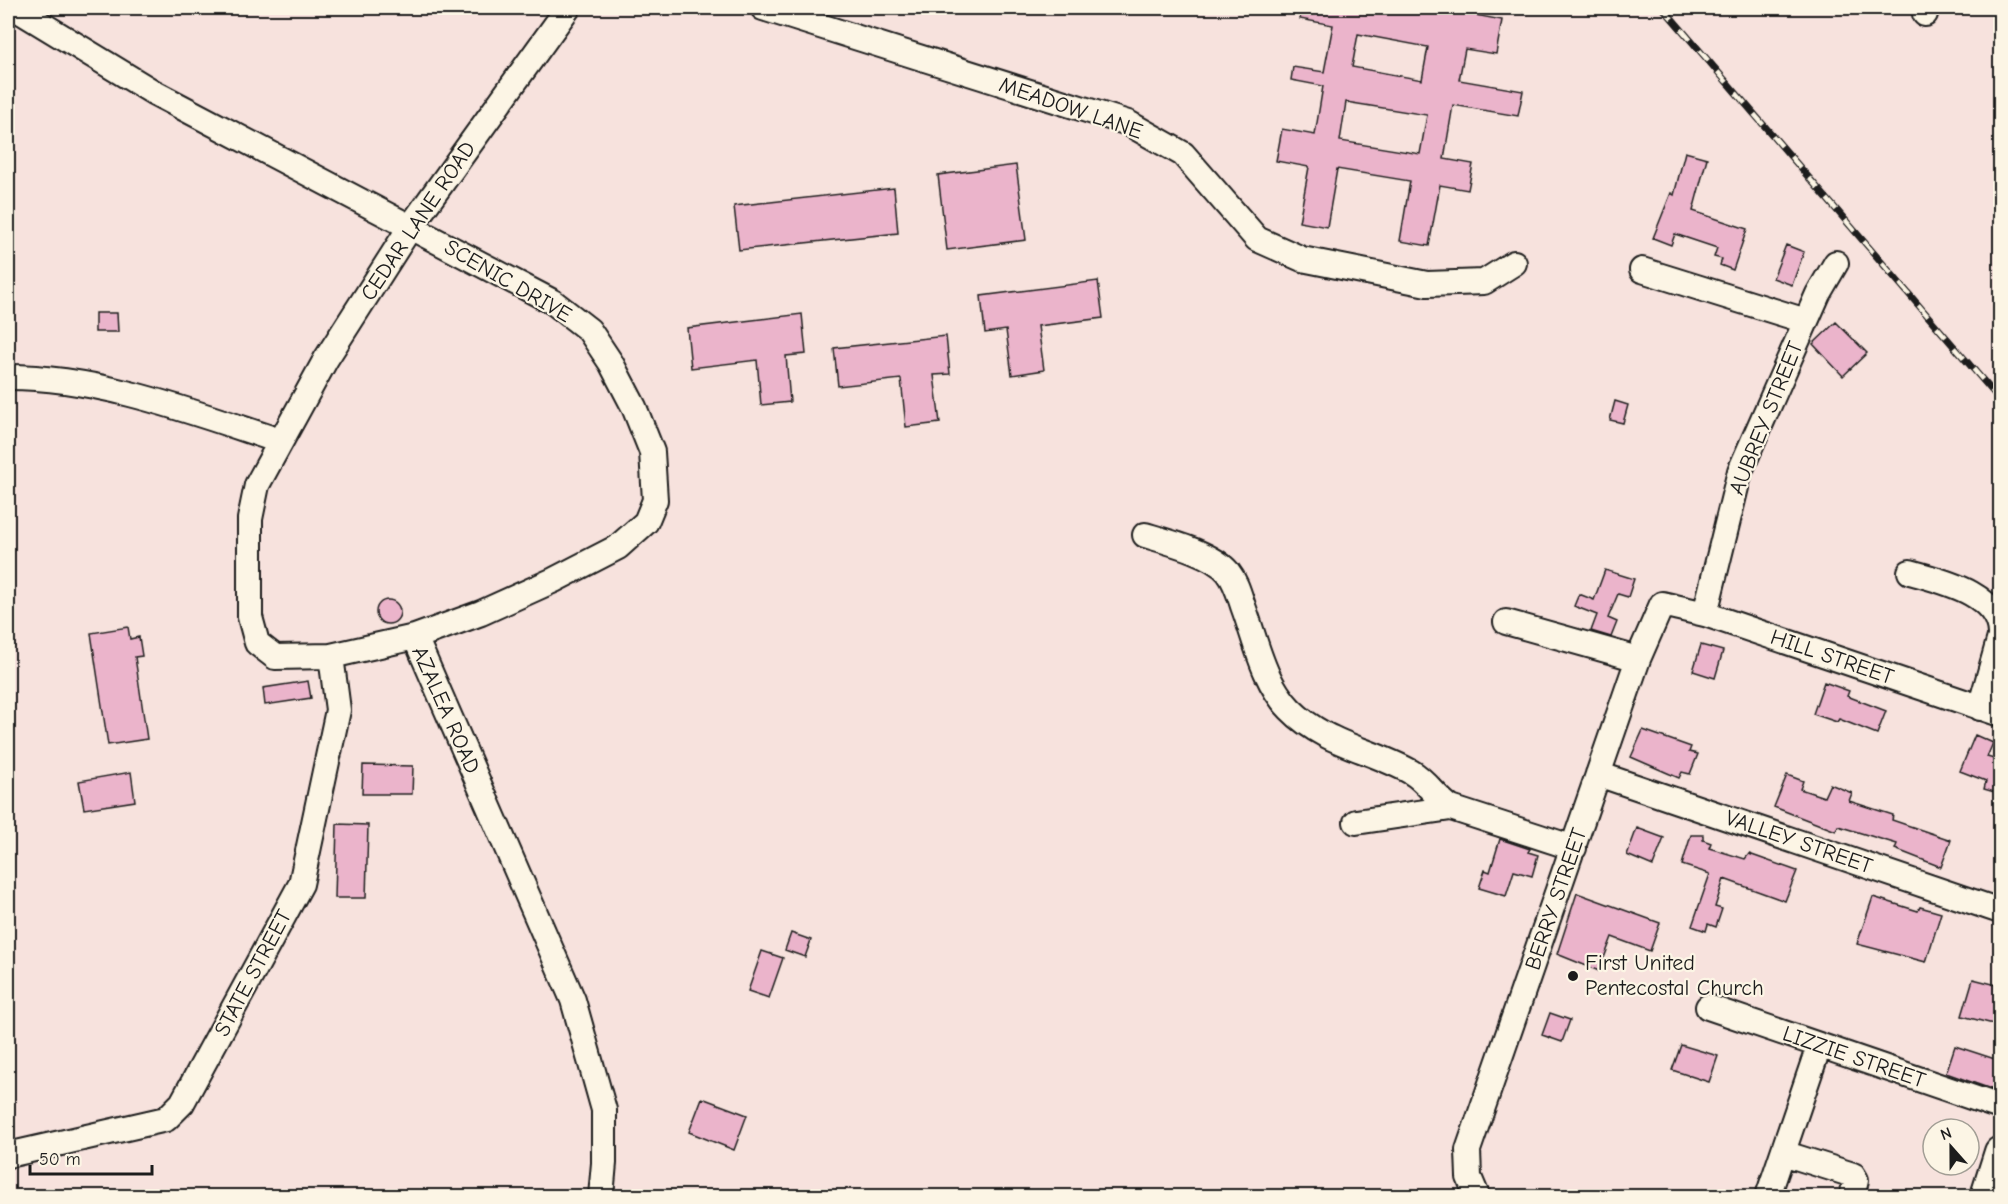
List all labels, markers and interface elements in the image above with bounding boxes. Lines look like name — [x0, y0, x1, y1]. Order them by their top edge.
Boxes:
street label: MEADOW LANE — [996, 71, 1146, 145]
street label: CEDAR LANE ROAD — [355, 136, 481, 306]
street label: SCENIC DRIVE — [440, 234, 576, 328]
street label: AUBREY STREET — [1723, 337, 1809, 499]
street label: HILL STREET — [1767, 624, 1898, 690]
street label: AZALEA ROAD — [406, 642, 486, 778]
street label: VALLEY STREET — [1722, 805, 1876, 879]
street label: BERRY STREET — [1520, 824, 1593, 973]
street label: STATE STREET — [209, 905, 298, 1041]
place label: First United Pentecostal Church — [1585, 950, 1764, 1001]
marker: First United Pentecostal Church — [1566, 969, 1580, 983]
street label: LIZZIE STREET — [1779, 1020, 1929, 1094]
north arrow — [1921, 1117, 1981, 1177]
text: N — [1938, 1124, 1954, 1144]
scale bar — [30, 1138, 152, 1176]
text: 50 m — [39, 1149, 81, 1170]

